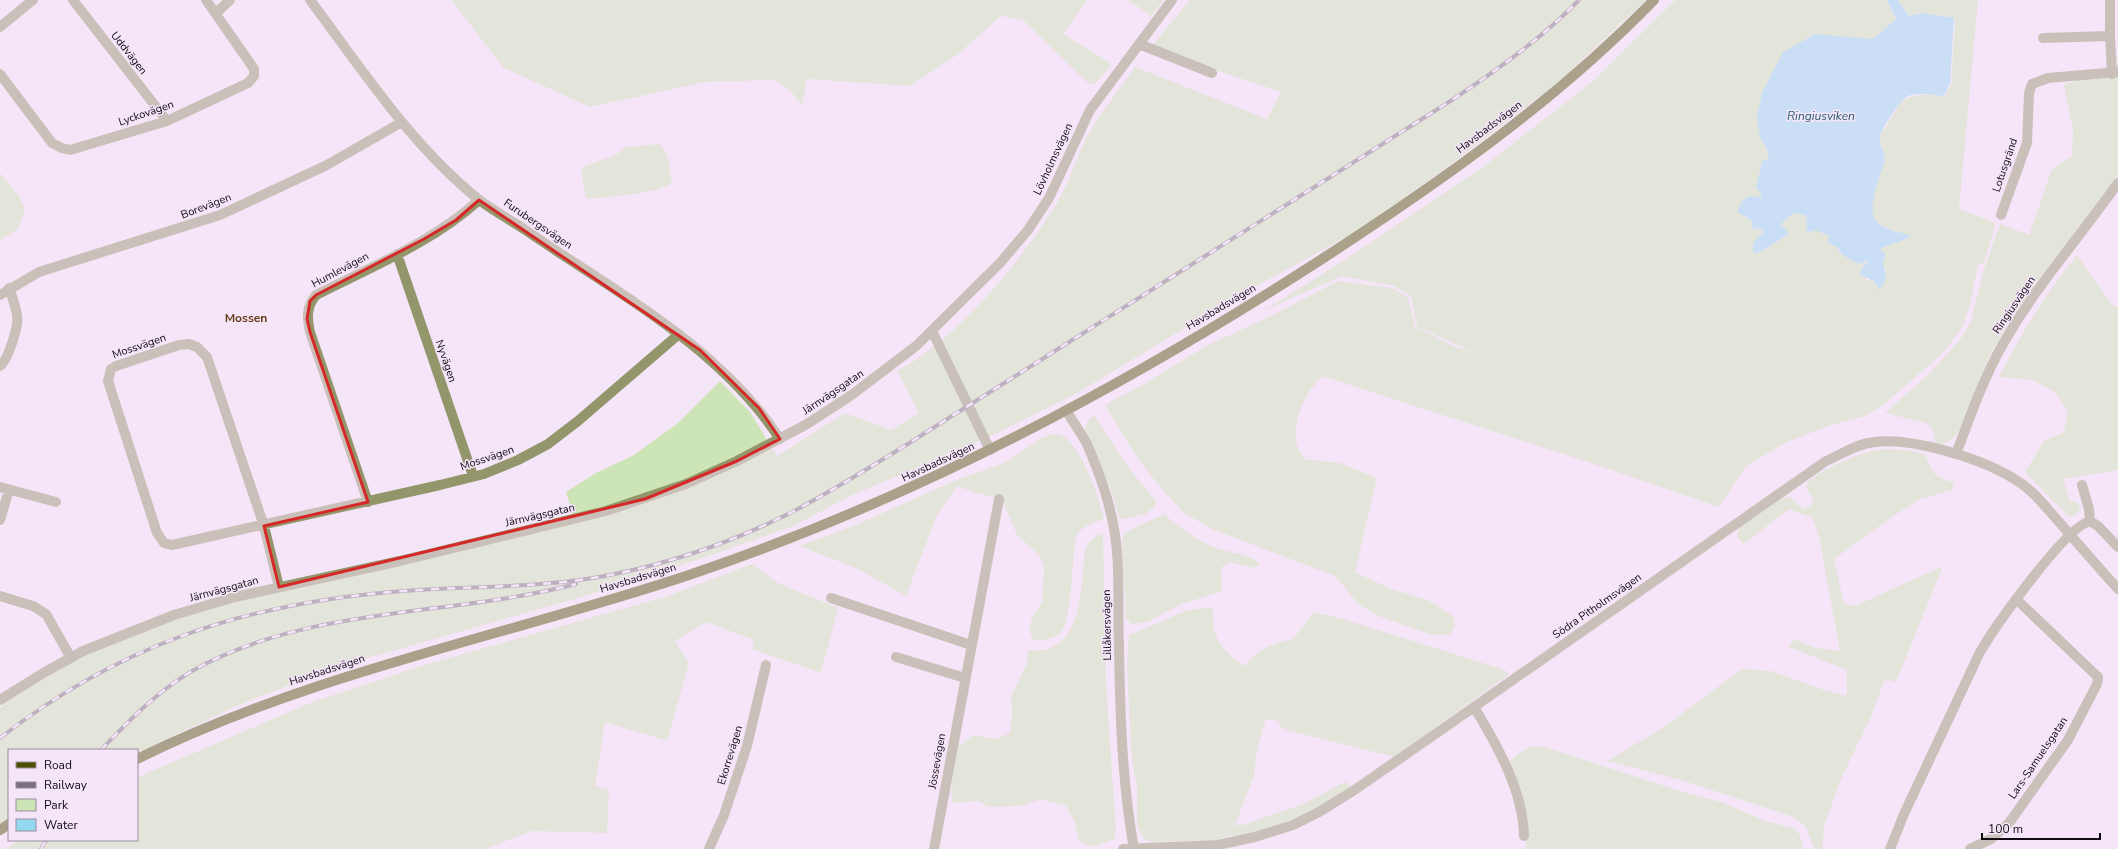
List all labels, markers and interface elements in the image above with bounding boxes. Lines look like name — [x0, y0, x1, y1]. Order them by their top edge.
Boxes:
street label: Uddvägen — [107, 28, 151, 78]
street label: Lyckovägen — [116, 97, 176, 129]
street label: Havsbadsvägen — [1453, 97, 1525, 157]
water label: Ringiusviken — [1787, 108, 1855, 124]
street label: Lövholmsvägen — [1030, 121, 1076, 197]
street label: Lotusgränd — [1989, 136, 2021, 194]
street label: Borevägen — [179, 189, 233, 223]
street label: Furubergsvägen — [501, 195, 575, 253]
street label: Humlevägen — [309, 249, 371, 291]
street label: Ringiusvägen — [1989, 273, 2039, 337]
street label: Havsbadsvägen — [1183, 280, 1259, 334]
district label: Mossen — [225, 310, 267, 326]
street label: Mossvägen — [110, 330, 168, 362]
street label: Nyvägen — [432, 338, 460, 384]
street label: Järnvägsgatan — [799, 366, 867, 419]
street label: Havsbadsvägen — [899, 439, 977, 485]
street label: Mossvägen — [458, 442, 516, 474]
street label: Järnvägsgatan — [503, 500, 576, 531]
street label: Havsbadsvägen — [598, 559, 678, 597]
street label: Södra Pitholmsvägen — [1550, 570, 1644, 642]
street label: Järnvägsgatan — [187, 573, 260, 606]
street label: Lillåkersvägen — [1099, 589, 1115, 661]
street label: Havsbadsvägen — [287, 651, 367, 689]
street label: Lars-Samuelsgatan — [2005, 714, 2071, 802]
street label: Ekorrevägen — [714, 723, 746, 787]
street label: Jössevägen — [925, 732, 949, 791]
legend — [8, 749, 138, 841]
text: Road — [44, 757, 72, 773]
text: Railway — [44, 777, 88, 793]
text: Park — [44, 797, 69, 813]
scale bar — [1982, 815, 2100, 841]
text: Water — [44, 817, 78, 833]
text: 100 m — [1988, 821, 2023, 837]

